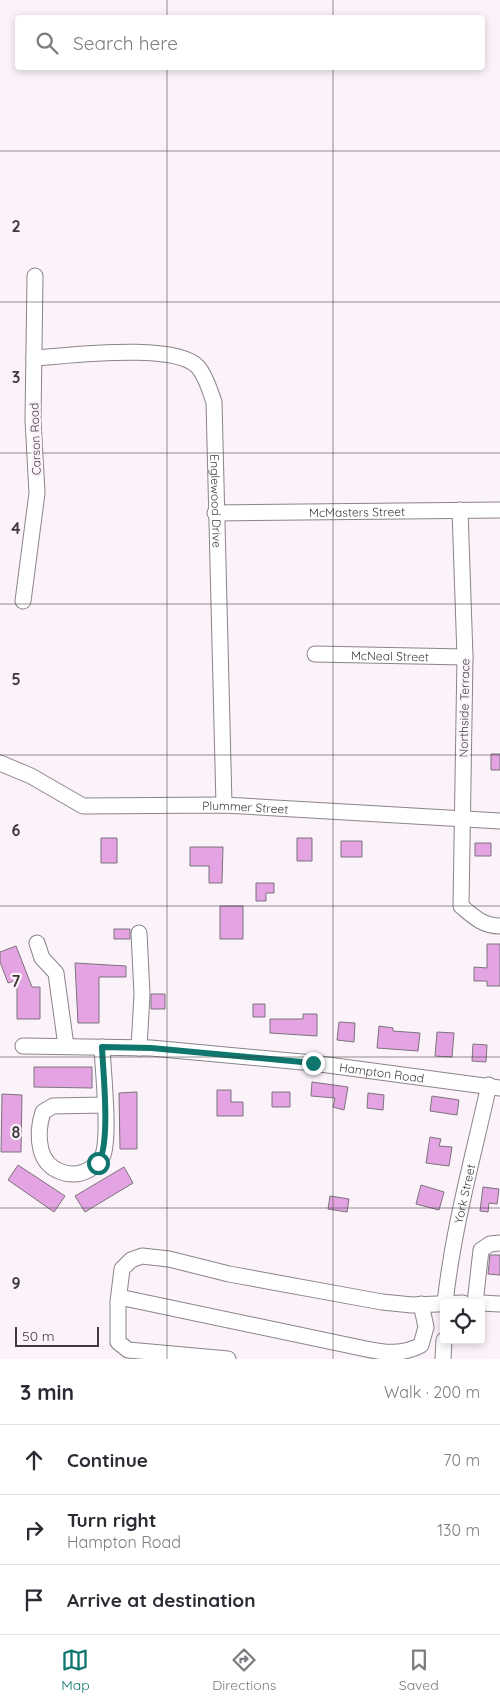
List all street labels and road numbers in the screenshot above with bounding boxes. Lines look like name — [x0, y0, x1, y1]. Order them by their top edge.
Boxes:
street label: Carson Road — [26, 402, 44, 476]
street label: Englewood Drive — [208, 454, 225, 548]
street label: McMasters Street — [309, 503, 405, 520]
street label: McNeal Street — [351, 647, 429, 664]
street label: Northside Terrace — [456, 658, 472, 758]
street label: Plummer Street — [202, 797, 289, 816]
street label: Hampton Road — [338, 1059, 425, 1085]
street label: York Street — [450, 1162, 478, 1225]

